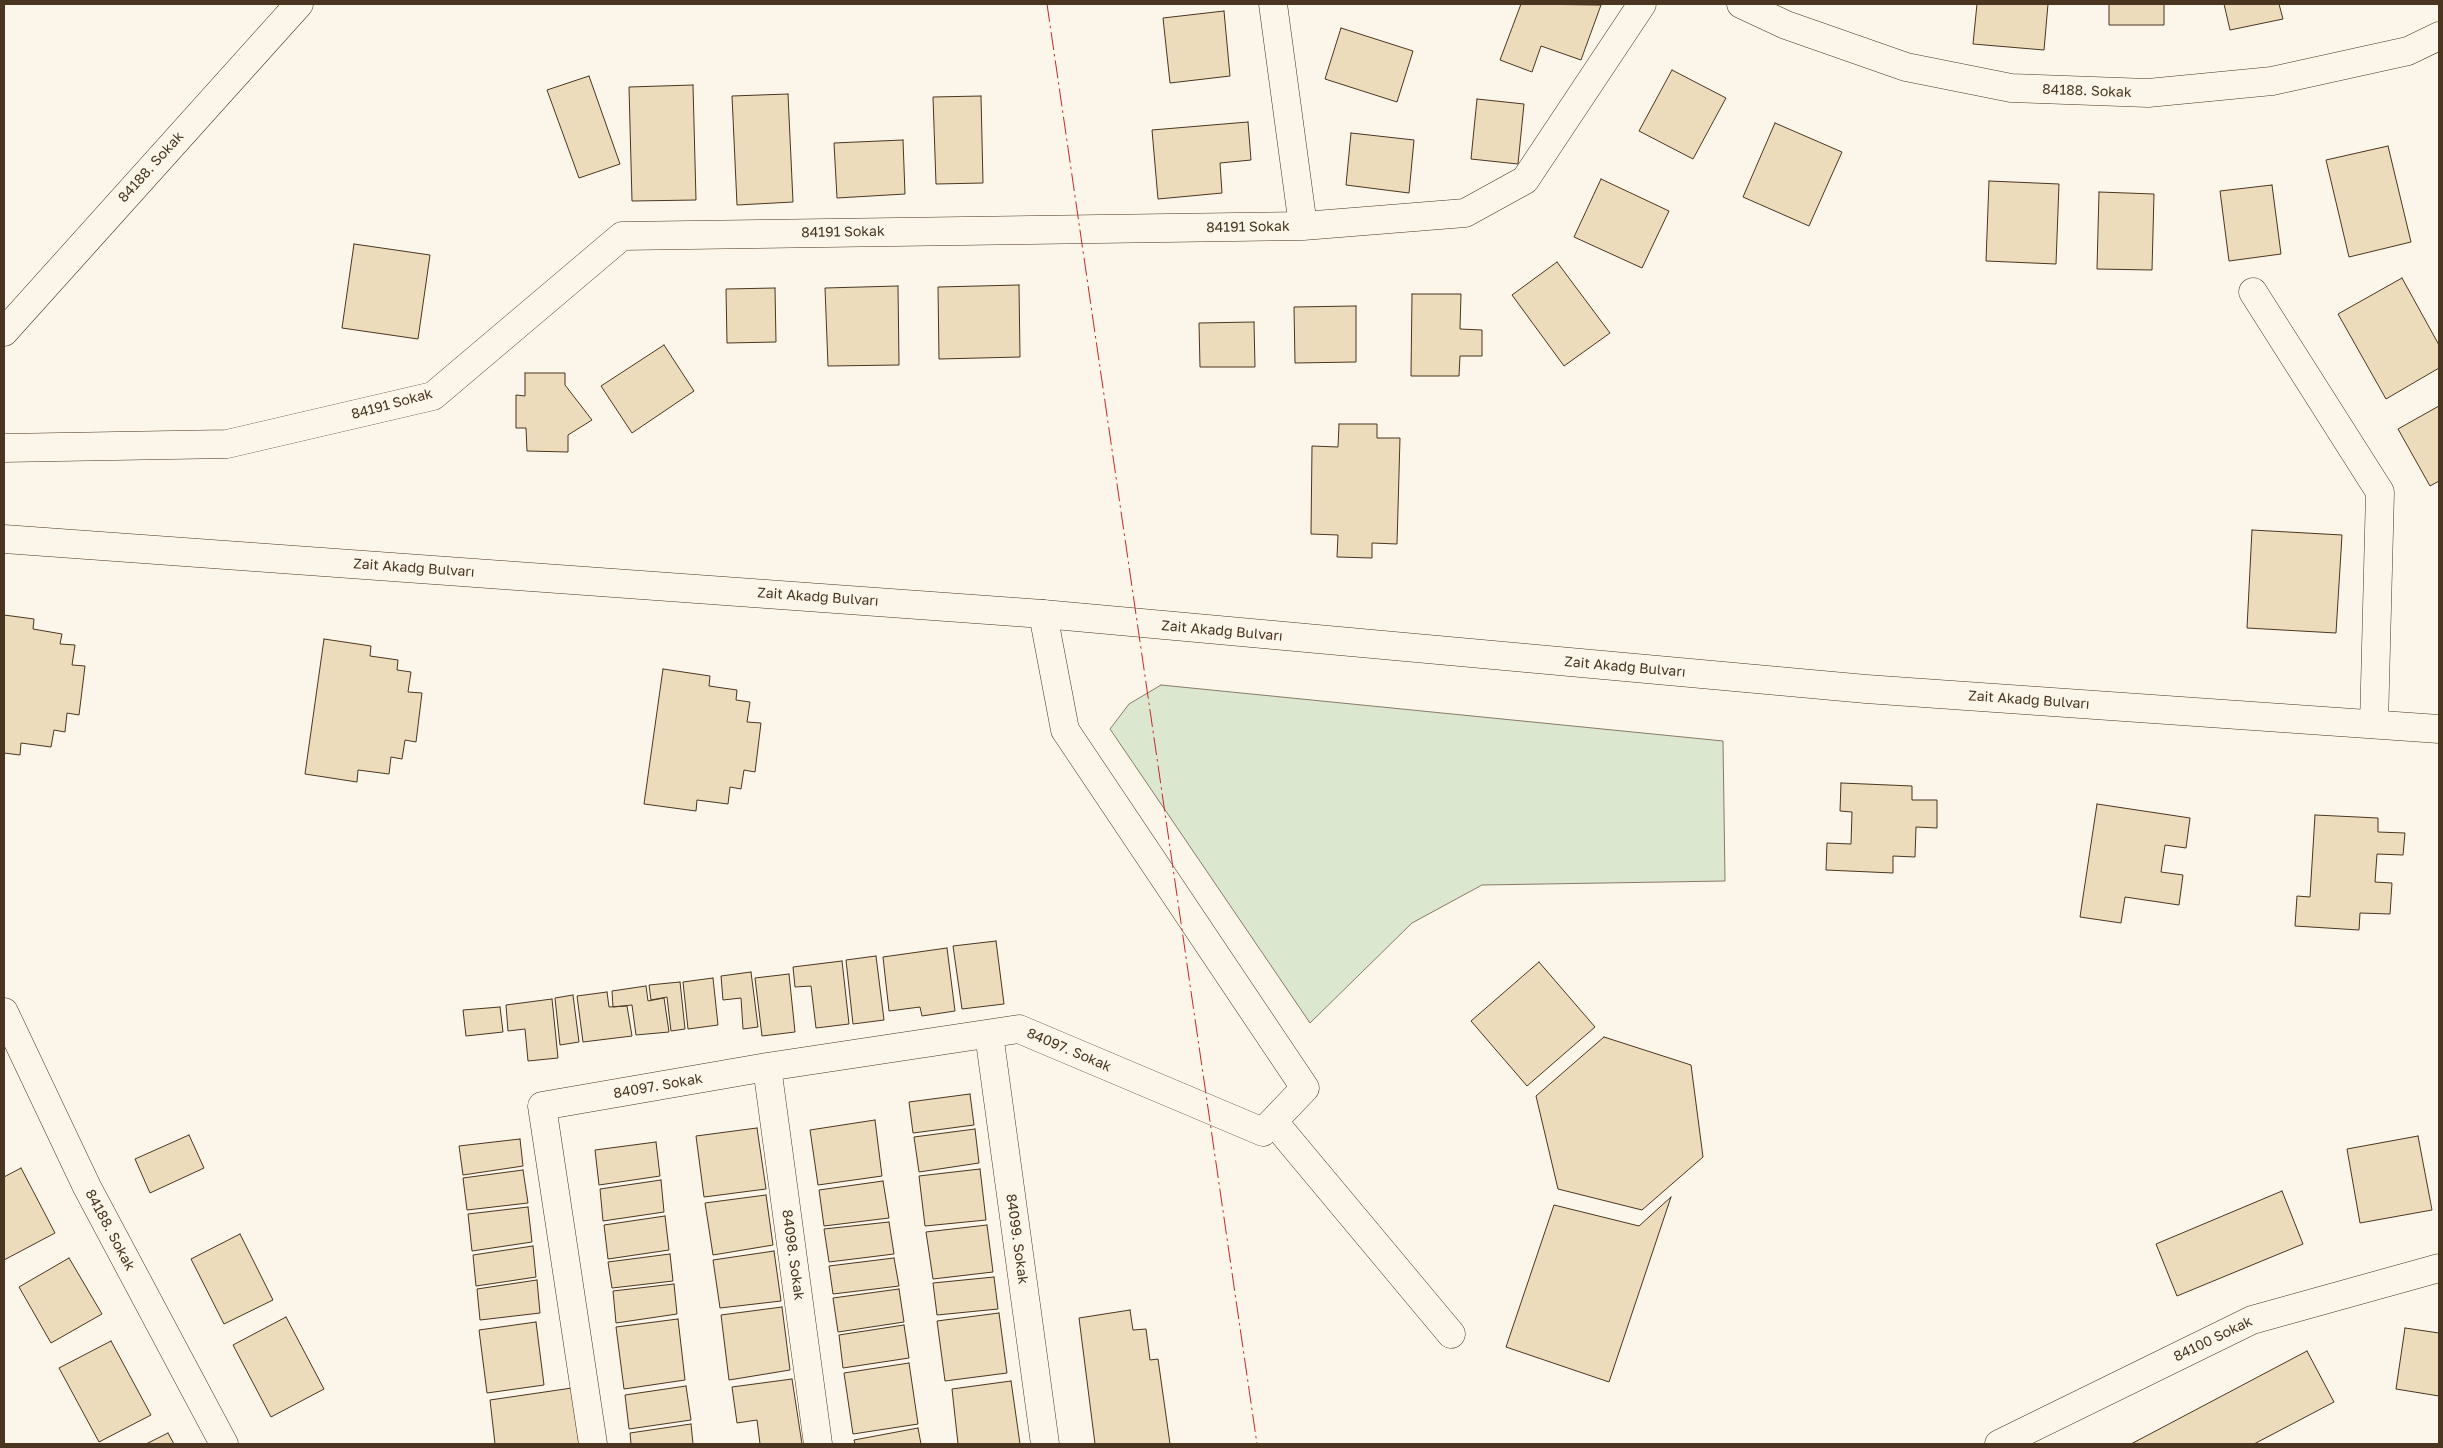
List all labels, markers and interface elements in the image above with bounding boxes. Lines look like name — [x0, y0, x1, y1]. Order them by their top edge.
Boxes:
street label: 84188. Sokak — [2042, 81, 2132, 101]
street label: 84188. Sokak — [115, 128, 187, 206]
street label: 84191 Sokak — [1206, 218, 1290, 236]
street label: 84191 Sokak — [801, 223, 885, 241]
street label: 84191 Sokak — [349, 385, 435, 423]
street label: Zait Akadğ Bulvarı — [353, 555, 475, 581]
street label: Zait Akadğ Bulvarı — [757, 584, 879, 610]
street label: Zait Akadğ Bulvarı — [1161, 617, 1283, 645]
street label: Zait Akadğ Bulvarı — [1564, 653, 1686, 681]
street label: Zait Akadğ Bulvarı — [1968, 687, 2090, 713]
street label: 84097. Sokak — [1024, 1025, 1114, 1075]
street label: 84097. Sokak — [612, 1070, 704, 1102]
street label: 84188. Sokak — [82, 1187, 138, 1273]
street label: 84099. Sokak — [1002, 1193, 1032, 1285]
street label: 84098. Sokak — [778, 1209, 808, 1301]
street label: 84100 Sokak — [2171, 1313, 2255, 1365]

